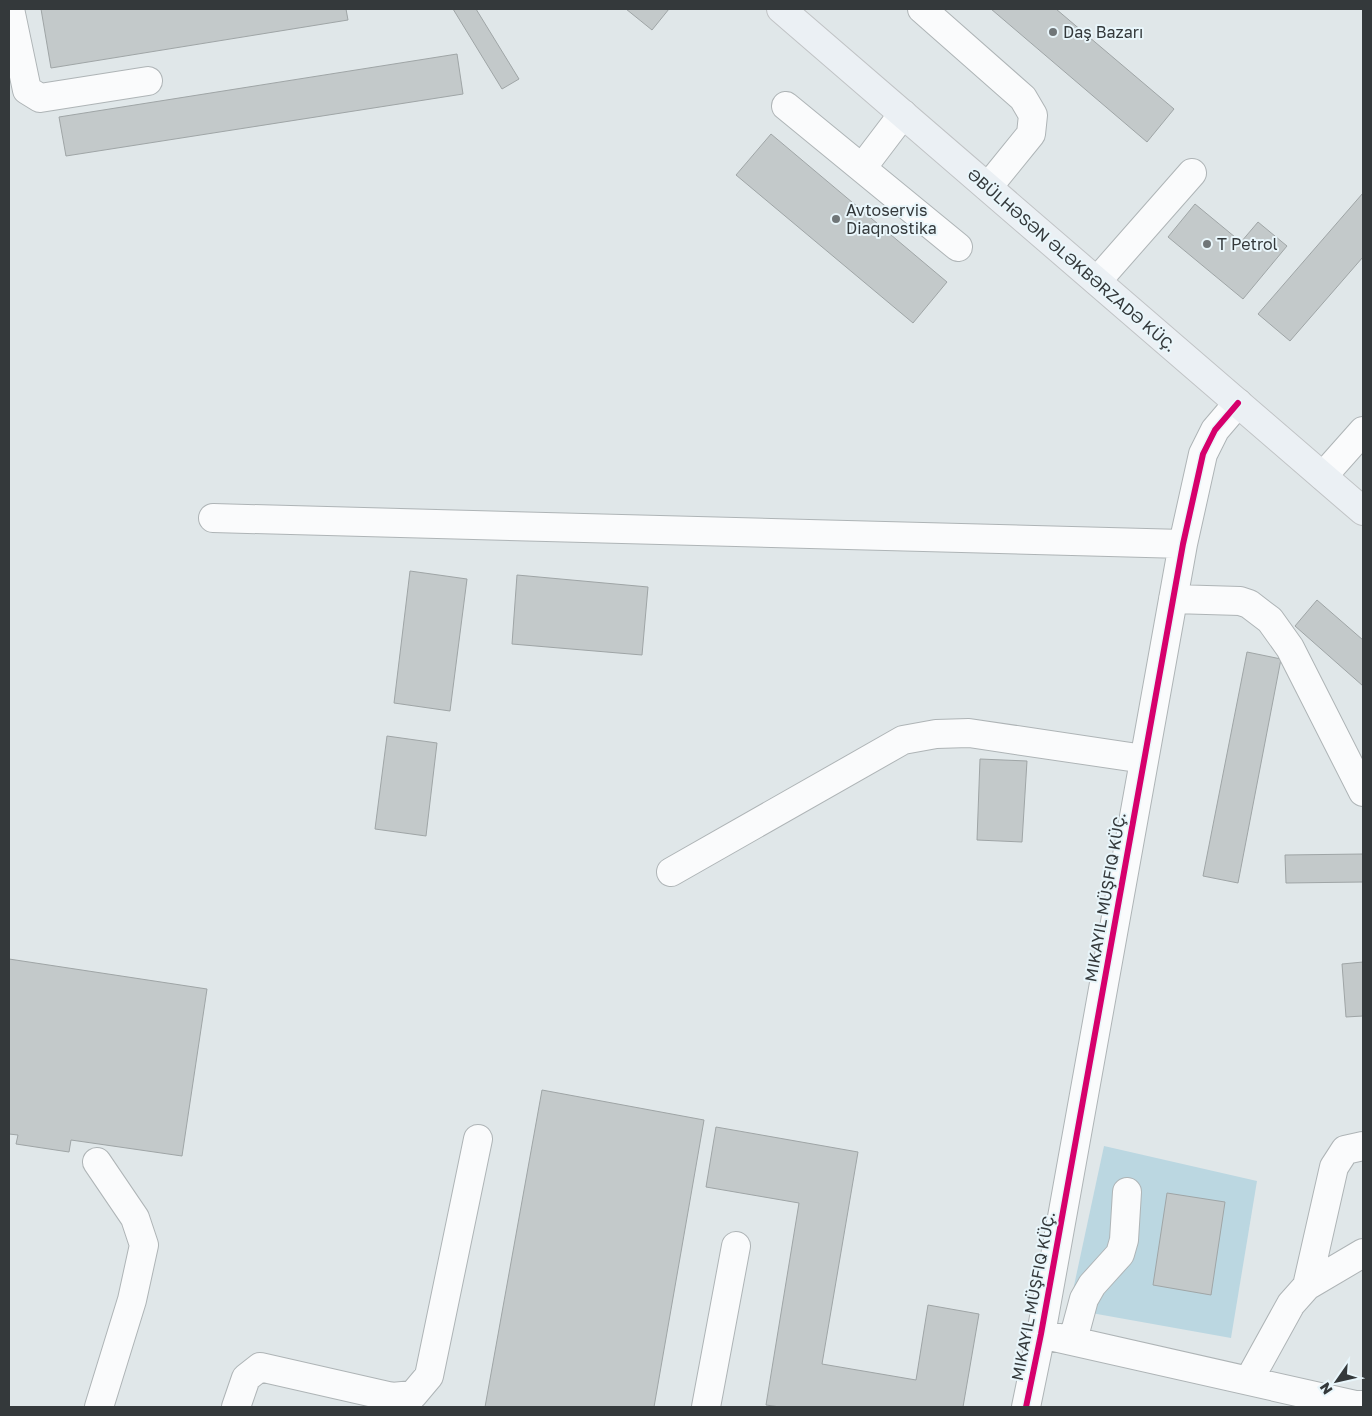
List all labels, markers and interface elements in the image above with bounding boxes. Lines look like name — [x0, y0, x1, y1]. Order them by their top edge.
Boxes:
place label: Daş Bazarı — [1063, 22, 1143, 42]
marker: Daş Bazarı — [1047, 26, 1059, 38]
street label: ƏBÜLHƏSƏN ƏLƏKBƏRZADƏ KÜÇ. — [964, 164, 1180, 356]
place label: Avtoservis Diaqnostika — [846, 200, 937, 238]
marker: Avtoservis Diaqnostika — [830, 213, 842, 225]
place label: T Petrol — [1217, 234, 1278, 254]
marker: T Petrol — [1201, 238, 1213, 250]
street label: MIKAYIL MÜŞFIQ KÜÇ. — [1080, 811, 1130, 983]
street label: MIKAYIL MÜŞFIQ KÜÇ. — [1007, 1210, 1059, 1382]
north arrow — [1312, 1356, 1362, 1406]
text: N — [1316, 1379, 1336, 1398]

